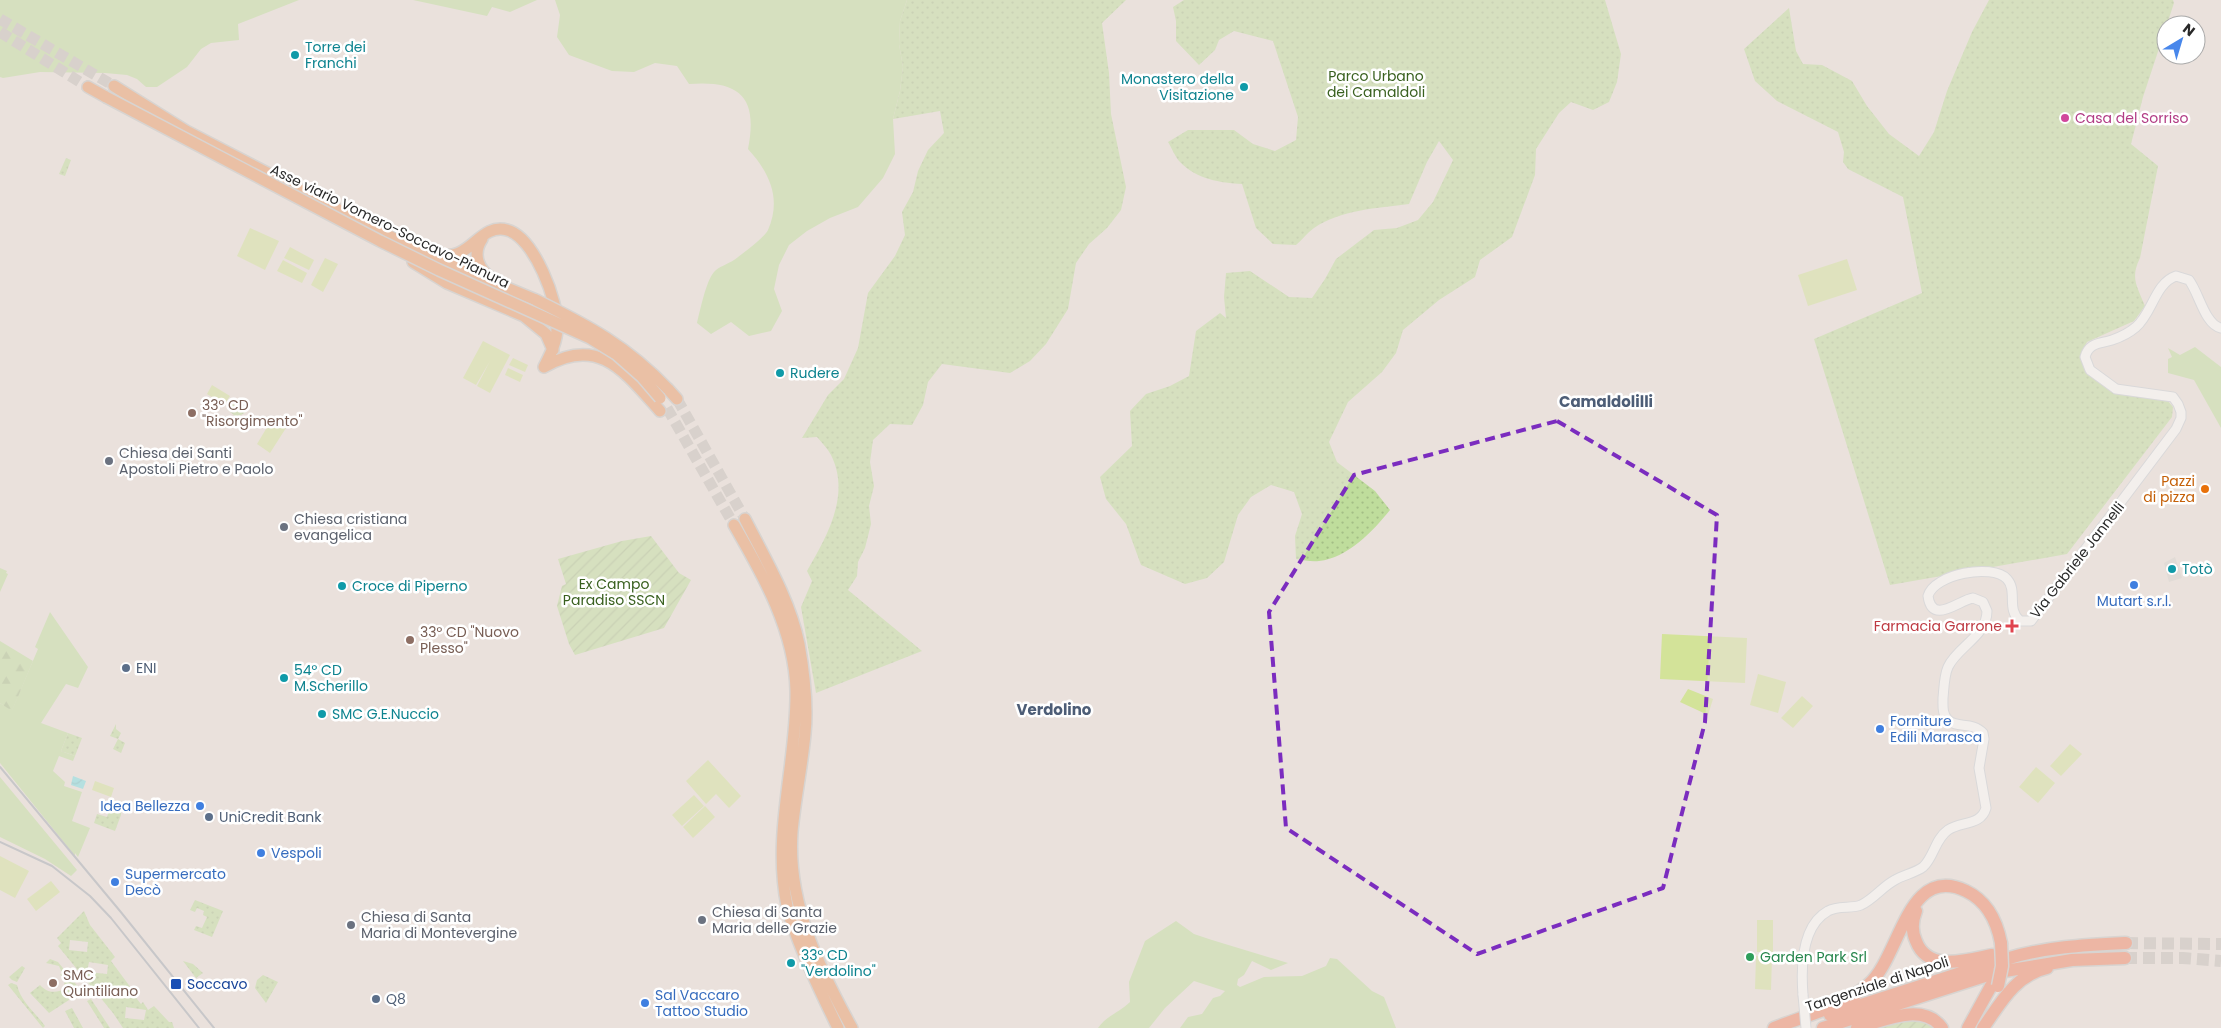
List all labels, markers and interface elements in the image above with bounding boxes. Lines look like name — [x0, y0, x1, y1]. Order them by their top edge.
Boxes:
north arrow — [2156, 15, 2206, 65]
text: N — [2179, 19, 2199, 41]
place label: Torre dei Franchi — [305, 37, 366, 73]
marker: Torre dei Franchi — [289, 49, 301, 61]
park label: Parco Urbano dei Camaldoli — [1327, 66, 1425, 102]
place label: Monastero della Visitazione — [1121, 69, 1234, 105]
marker: Monastero della Visitazione — [1238, 81, 1250, 93]
place label: Casa del Sorriso — [2075, 108, 2188, 128]
marker: Casa del Sorriso — [2059, 112, 2071, 124]
street label: Asse viario Vomero-Soccavo-Pianura — [267, 159, 513, 293]
place label: Rudere — [790, 363, 840, 383]
marker: Rudere — [774, 367, 786, 379]
district label: Camaldolilli — [1559, 391, 1653, 412]
place label: 33° CD "Risorgimento" — [202, 395, 303, 431]
marker: 33° CD "Risorgimento" — [186, 407, 198, 419]
place label: Chiesa dei Santi Apostoli Pietro e Paolo — [119, 443, 273, 479]
marker: Chiesa dei Santi Apostoli Pietro e Paolo — [103, 455, 115, 467]
place label: Pazzi di pizza — [2143, 471, 2195, 507]
marker: Pazzi di pizza — [2199, 483, 2211, 495]
street label: Via Gabriele Jannelli — [2025, 498, 2129, 622]
place label: Chiesa cristiana evangelica — [294, 509, 407, 545]
marker: Chiesa cristiana evangelica — [278, 521, 290, 533]
place label: Totò — [2182, 559, 2213, 579]
marker: Totò — [2166, 563, 2178, 575]
park label: Ex Campo Paradiso SSCN — [563, 574, 665, 610]
place label: Croce di Piperno — [352, 576, 467, 596]
marker: Mutart s.r.l. — [2128, 579, 2140, 591]
marker: Croce di Piperno — [336, 580, 348, 592]
place label: Mutart s.r.l. — [2097, 591, 2171, 611]
place label: Farmacia Garrone — [1874, 616, 2002, 636]
marker: Farmacia Garrone — [2006, 620, 2018, 632]
place label: 33° CD "Nuovo Plesso" — [420, 622, 519, 658]
marker: 33° CD "Nuovo Plesso" — [404, 634, 416, 646]
place label: ENI — [136, 658, 156, 678]
place label: 54° CD M.Scherillo — [294, 660, 368, 696]
marker: ENI — [120, 662, 132, 674]
marker: 54° CD M.Scherillo — [278, 672, 290, 684]
district label: Verdolino — [1017, 699, 1092, 720]
place label: SMC G.E.Nuccio — [332, 704, 439, 724]
marker: SMC G.E.Nuccio — [316, 708, 328, 720]
place label: Forniture Edili Marasca — [1890, 711, 1982, 747]
marker: Forniture Edili Marasca — [1874, 723, 1886, 735]
place label: Idea Bellezza — [100, 796, 190, 816]
marker: Idea Bellezza — [194, 800, 206, 812]
place label: UniCredit Bank — [219, 807, 322, 827]
marker: UniCredit Bank — [203, 811, 215, 823]
place label: Vespoli — [271, 843, 322, 863]
marker: Vespoli — [255, 847, 267, 859]
place label: Supermercato Decò — [125, 864, 226, 900]
marker: Supermercato Decò — [109, 876, 121, 888]
place label: Chiesa di Santa Maria delle Grazie — [712, 902, 837, 938]
place label: Chiesa di Santa Maria di Montevergine — [361, 907, 517, 943]
marker: Chiesa di Santa Maria delle Grazie — [696, 914, 708, 926]
marker: Chiesa di Santa Maria di Montevergine — [345, 919, 357, 931]
place label: 33° CD "Verdolino" — [801, 945, 876, 981]
place label: Garden Park Srl — [1760, 947, 1867, 967]
marker: Garden Park Srl — [1744, 951, 1756, 963]
street label: Tangenziale di Napoli — [1803, 951, 1951, 1017]
marker: 33° CD "Verdolino" — [785, 957, 797, 969]
place label: SMC Quintiliano — [63, 965, 138, 1001]
place label: Soccavo — [187, 974, 247, 994]
marker: SMC Quintiliano — [47, 977, 59, 989]
marker: Soccavo — [169, 977, 183, 991]
place label: Sal Vaccaro Tattoo Studio — [655, 985, 748, 1021]
place label: Q8 — [386, 989, 406, 1009]
marker: Q8 — [370, 993, 382, 1005]
marker: Sal Vaccaro Tattoo Studio — [639, 997, 651, 1009]

